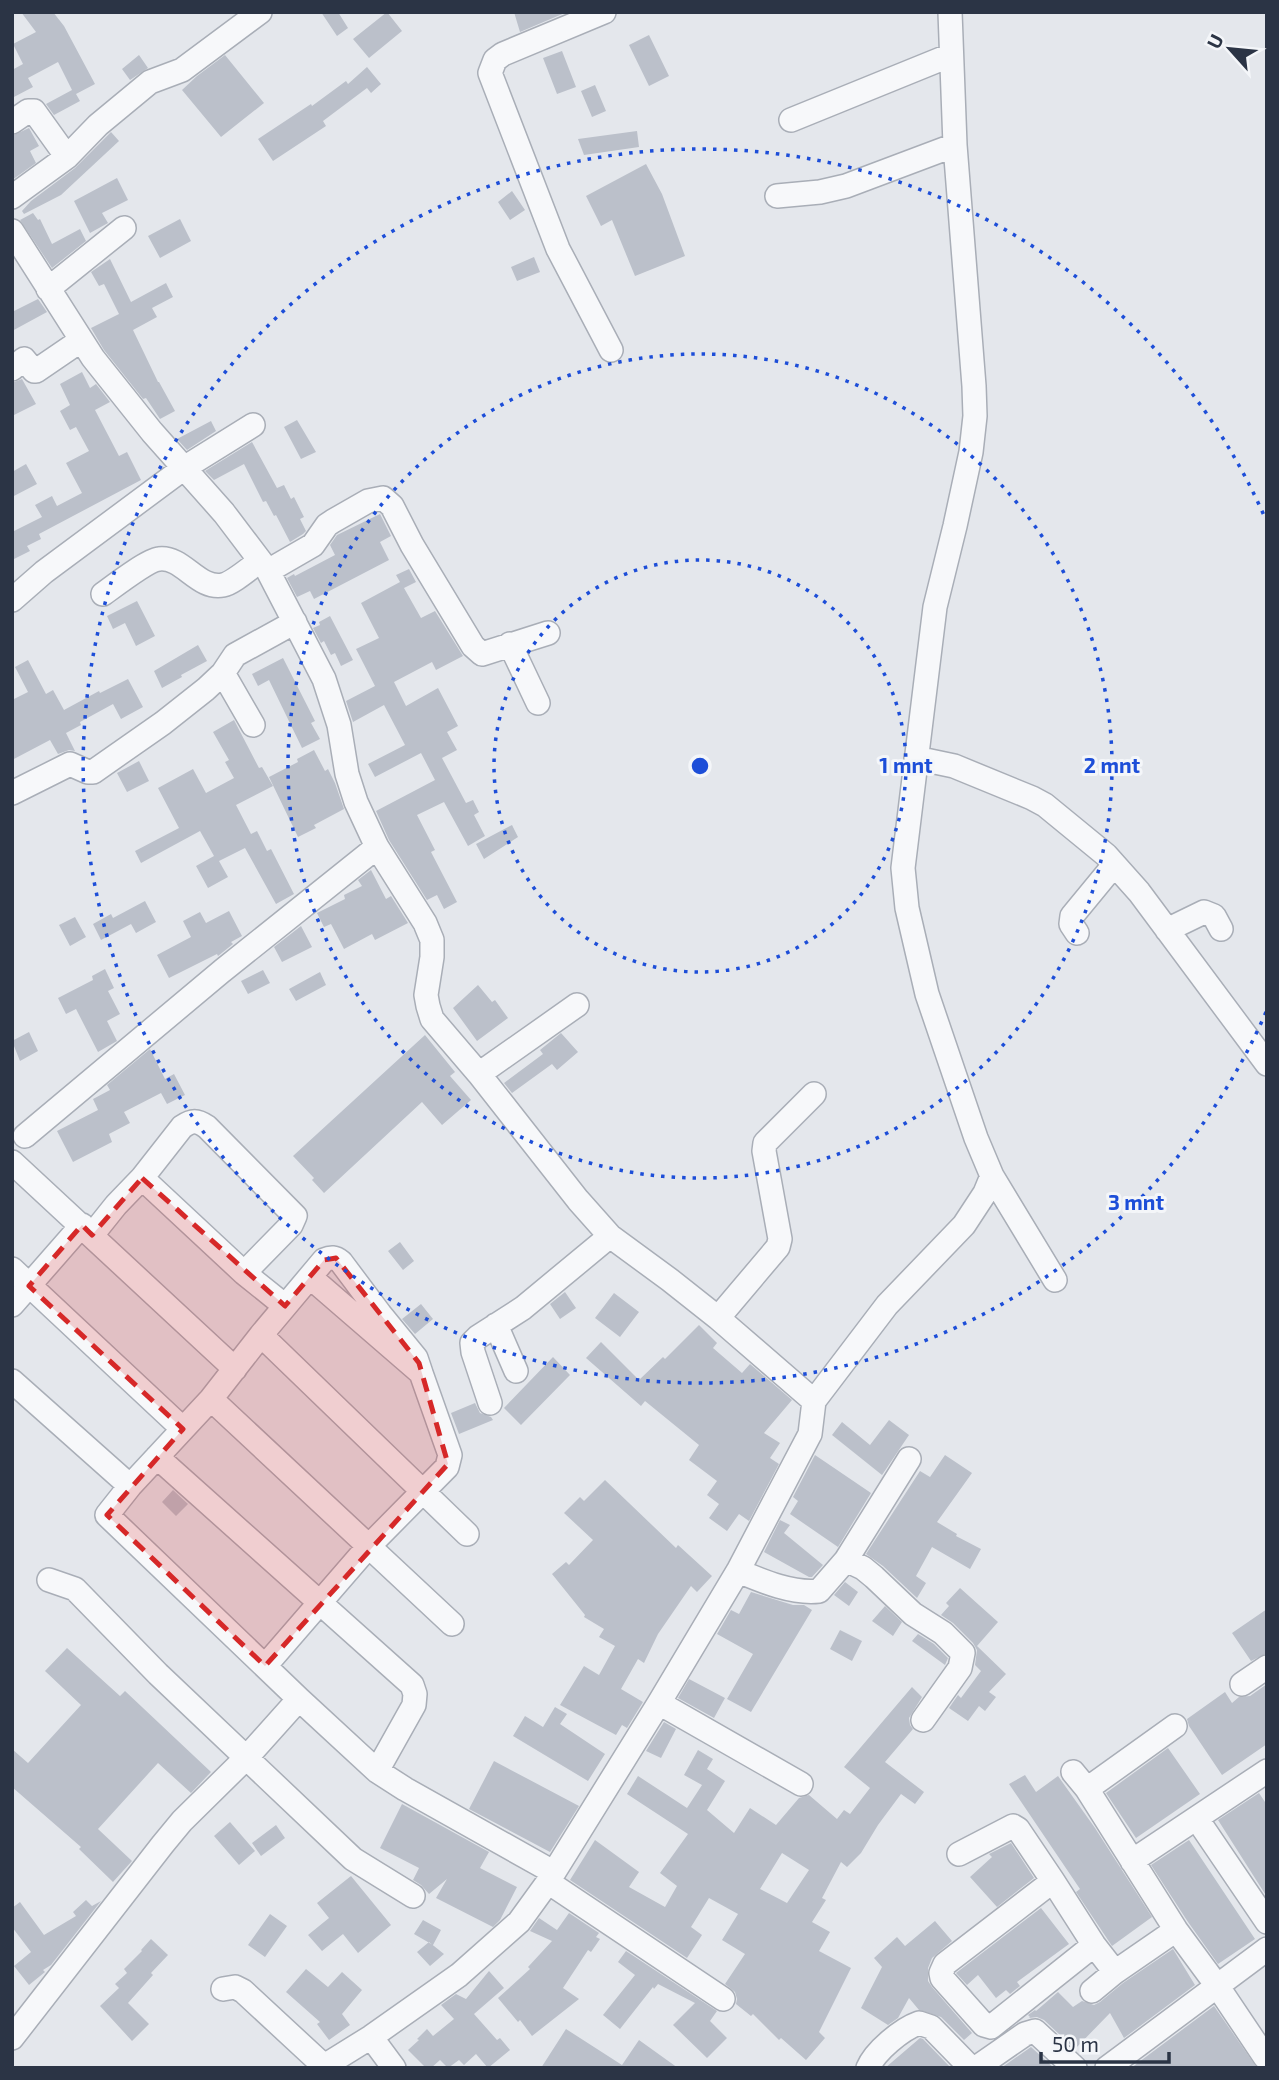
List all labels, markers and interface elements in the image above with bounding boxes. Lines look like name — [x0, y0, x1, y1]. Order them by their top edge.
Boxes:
north arrow — [1195, 14, 1265, 84]
text: U — [1201, 30, 1228, 52]
text: 1 mnt — [879, 752, 933, 777]
text: 2 mnt — [1084, 752, 1141, 777]
centre of rings — [688, 754, 712, 778]
text: 3 mnt — [1108, 1189, 1164, 1214]
scale bar — [1041, 2021, 1169, 2064]
text: 50 m — [1052, 2031, 1099, 2056]

